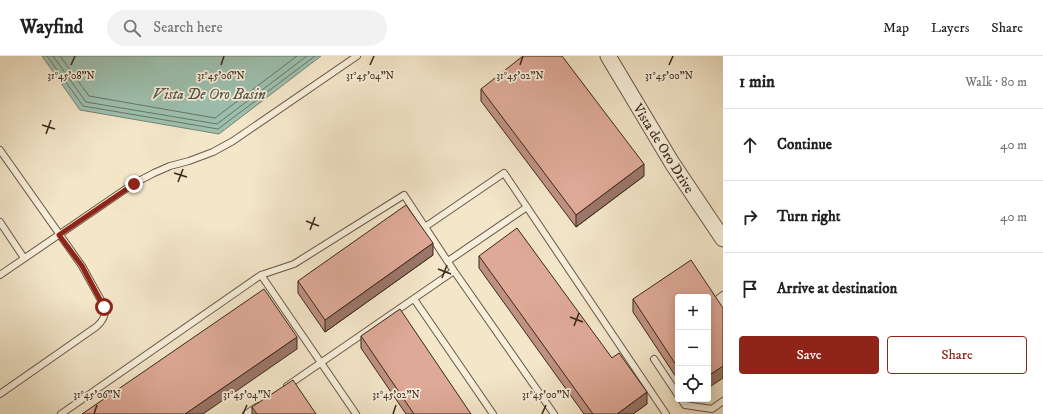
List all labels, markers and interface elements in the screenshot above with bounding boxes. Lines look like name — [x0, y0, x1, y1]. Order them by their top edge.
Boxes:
search box — [107, 10, 387, 46]
text: Wayfind — [20, 16, 83, 39]
icon: search — [121, 17, 143, 39]
text: Search here — [153, 18, 223, 37]
text: Map — [883, 19, 909, 37]
text: Layers — [931, 19, 969, 37]
text: Share — [991, 19, 1023, 37]
text: 31°45'08"N — [47, 70, 95, 82]
text: 31°45'06"N — [197, 70, 245, 82]
text: 31°45'04"N — [346, 70, 394, 82]
text: 31°45'02"N — [496, 70, 544, 82]
text: 31°45'00"N — [645, 70, 693, 82]
text: 1 min — [739, 71, 775, 93]
text: Walk · 80 m — [965, 74, 1027, 90]
water label: Vista De Oro Basin — [152, 85, 266, 104]
street label: Vista de Oro Drive — [628, 100, 698, 197]
icon: ahead — [739, 134, 761, 156]
text: Continue — [777, 135, 832, 154]
text: 40 m — [1000, 137, 1027, 153]
route end — [125, 175, 143, 193]
icon: right — [739, 206, 761, 228]
text: Turn right — [777, 207, 840, 226]
text: 40 m — [1000, 209, 1027, 225]
icon: arrive — [739, 278, 761, 300]
text: Arrive at destination — [777, 279, 897, 298]
map controls — [675, 294, 711, 402]
button: + — [675, 294, 711, 330]
route start — [95, 298, 113, 316]
button: − — [675, 330, 711, 366]
button: Save — [739, 336, 879, 374]
button: Share — [887, 336, 1027, 374]
button: locate — [675, 366, 711, 402]
text: 31°45'06"N — [73, 389, 121, 401]
text: 31°45'04"N — [223, 389, 271, 401]
text: 31°45'02"N — [372, 389, 420, 401]
text: 31°45'00"N — [522, 389, 570, 401]

